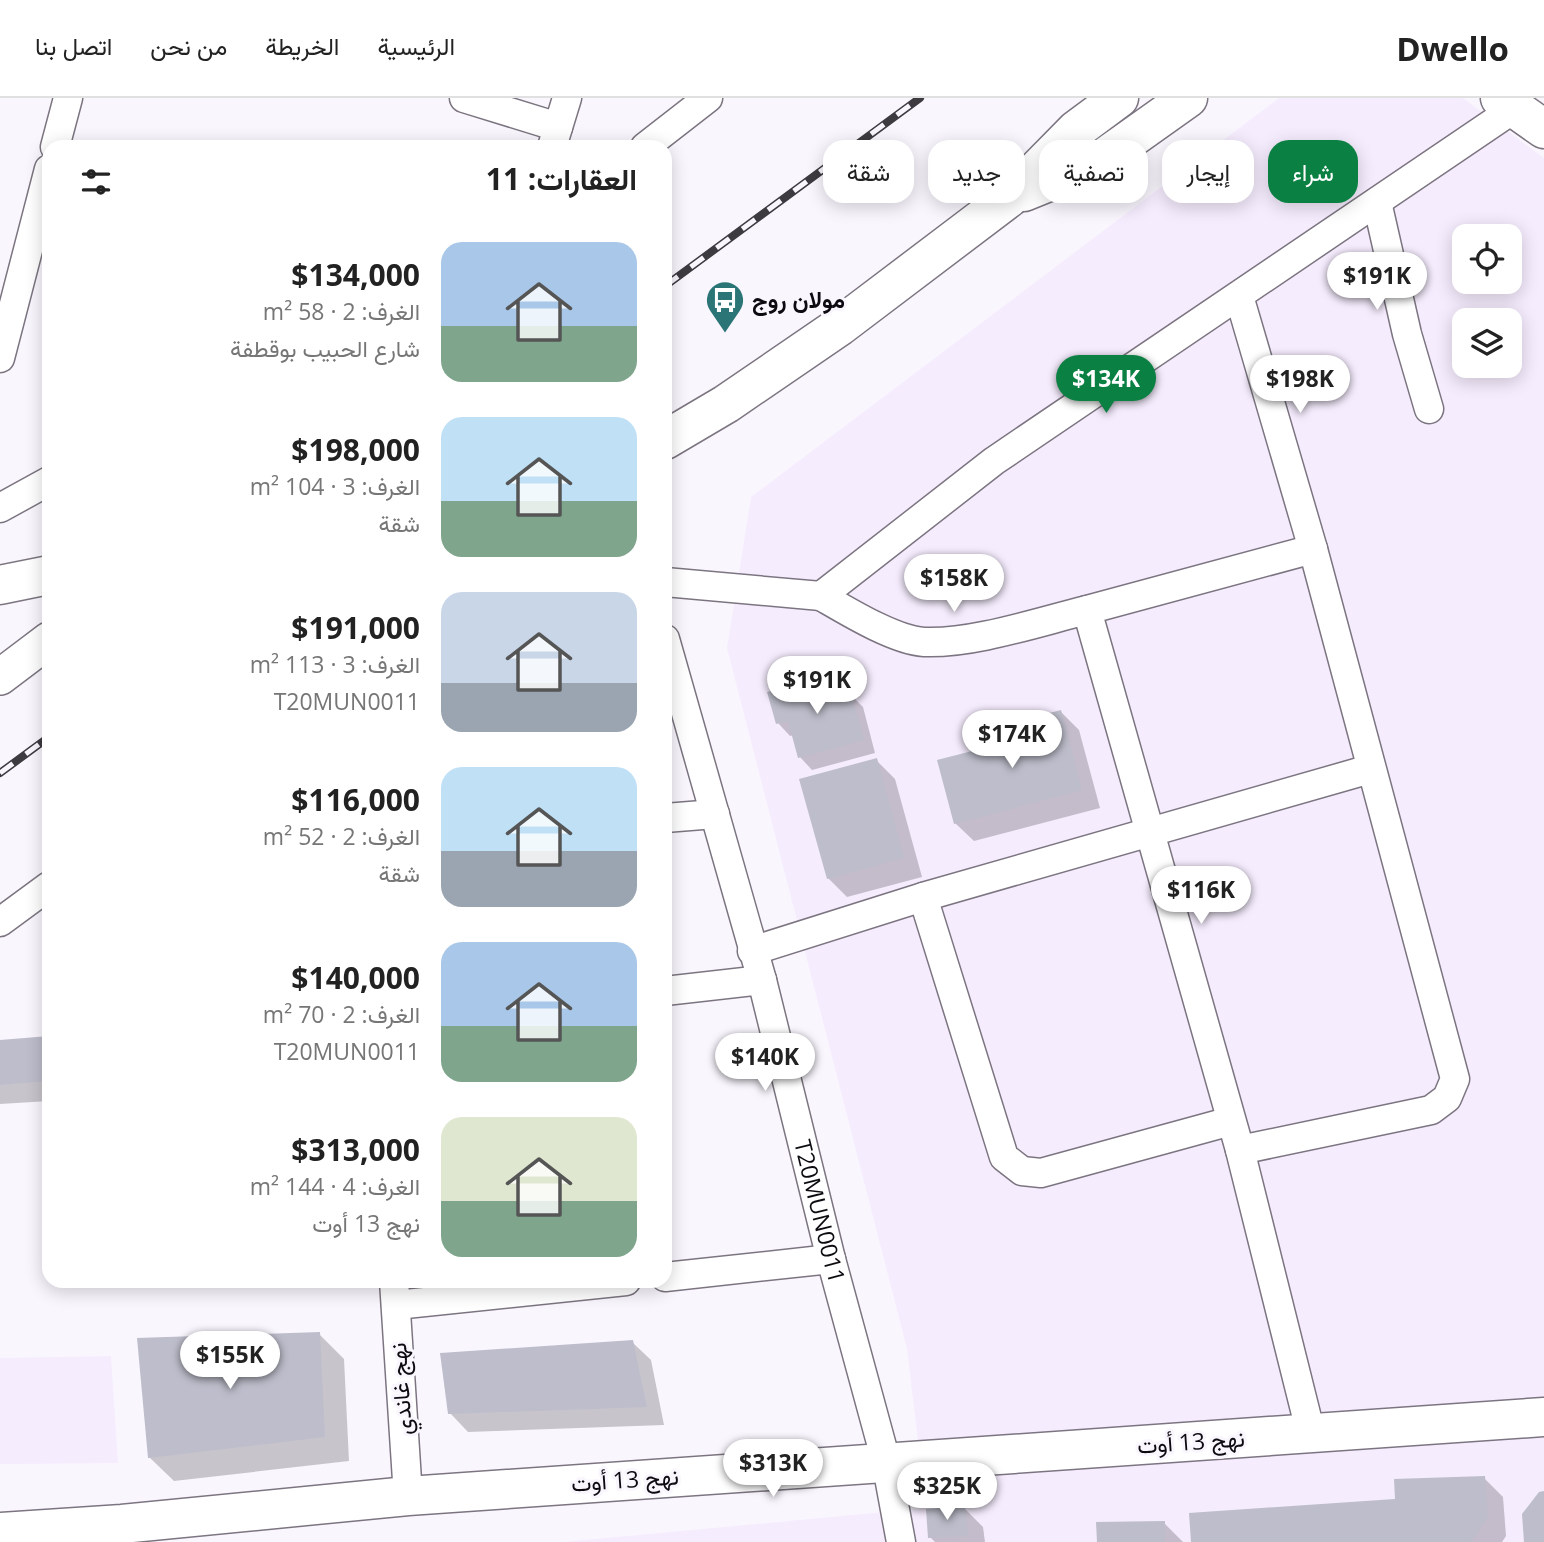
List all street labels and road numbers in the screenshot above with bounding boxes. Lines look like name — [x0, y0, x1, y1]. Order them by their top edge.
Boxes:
street label: T20MUN0011 — [787, 1136, 854, 1286]
street label: نهج غاندي — [381, 1341, 423, 1436]
street label: نهج 13 أوت — [1136, 1421, 1246, 1462]
street label: نهج 13 أوت — [570, 1459, 680, 1500]

